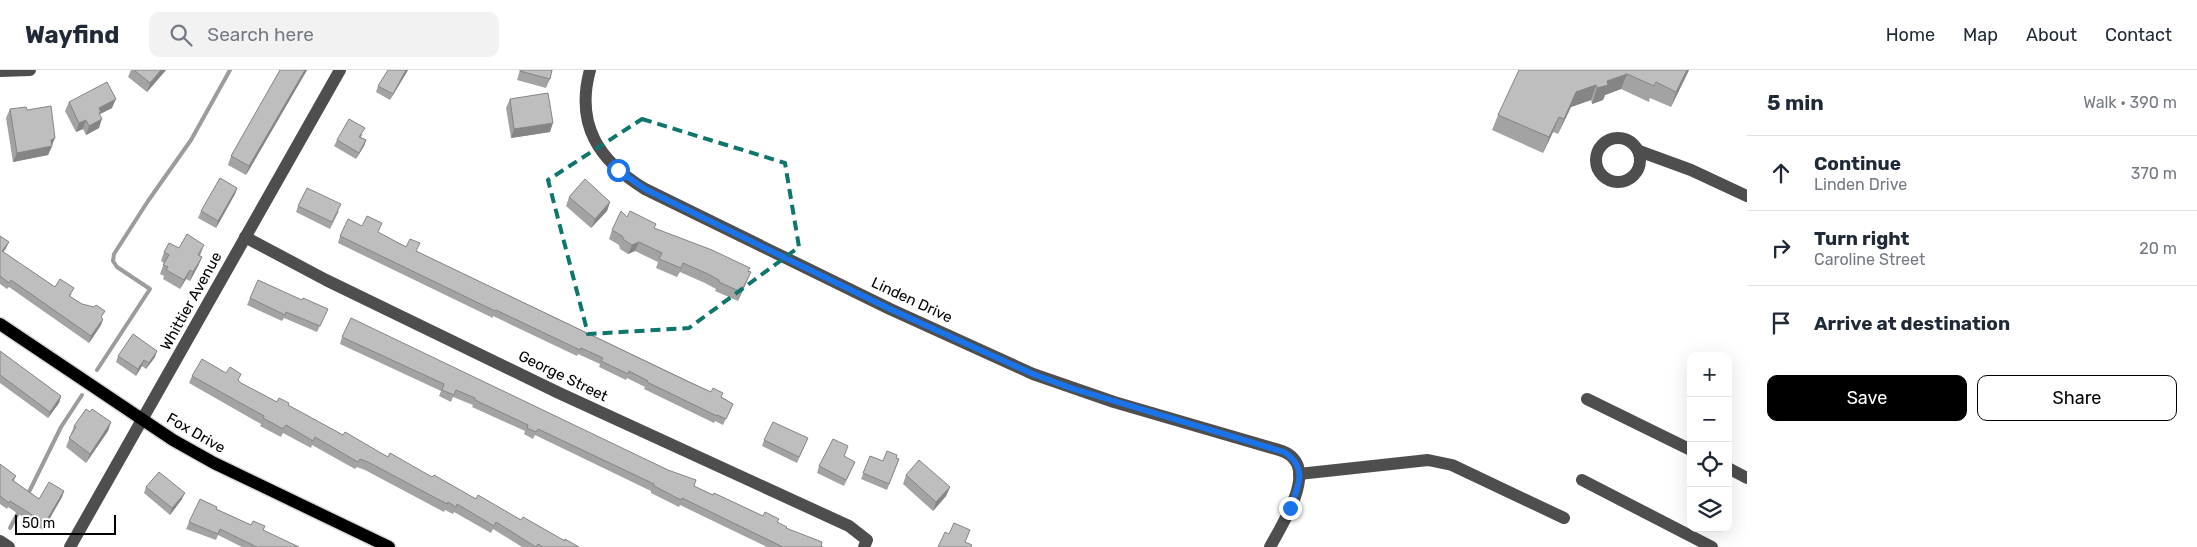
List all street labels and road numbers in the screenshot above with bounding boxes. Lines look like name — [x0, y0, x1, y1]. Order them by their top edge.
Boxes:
street label: Whittier Avenue — [157, 249, 225, 353]
street label: Linden Drive — [869, 273, 955, 327]
street label: George Street — [515, 347, 611, 405]
street label: Fox Drive — [163, 409, 229, 457]

